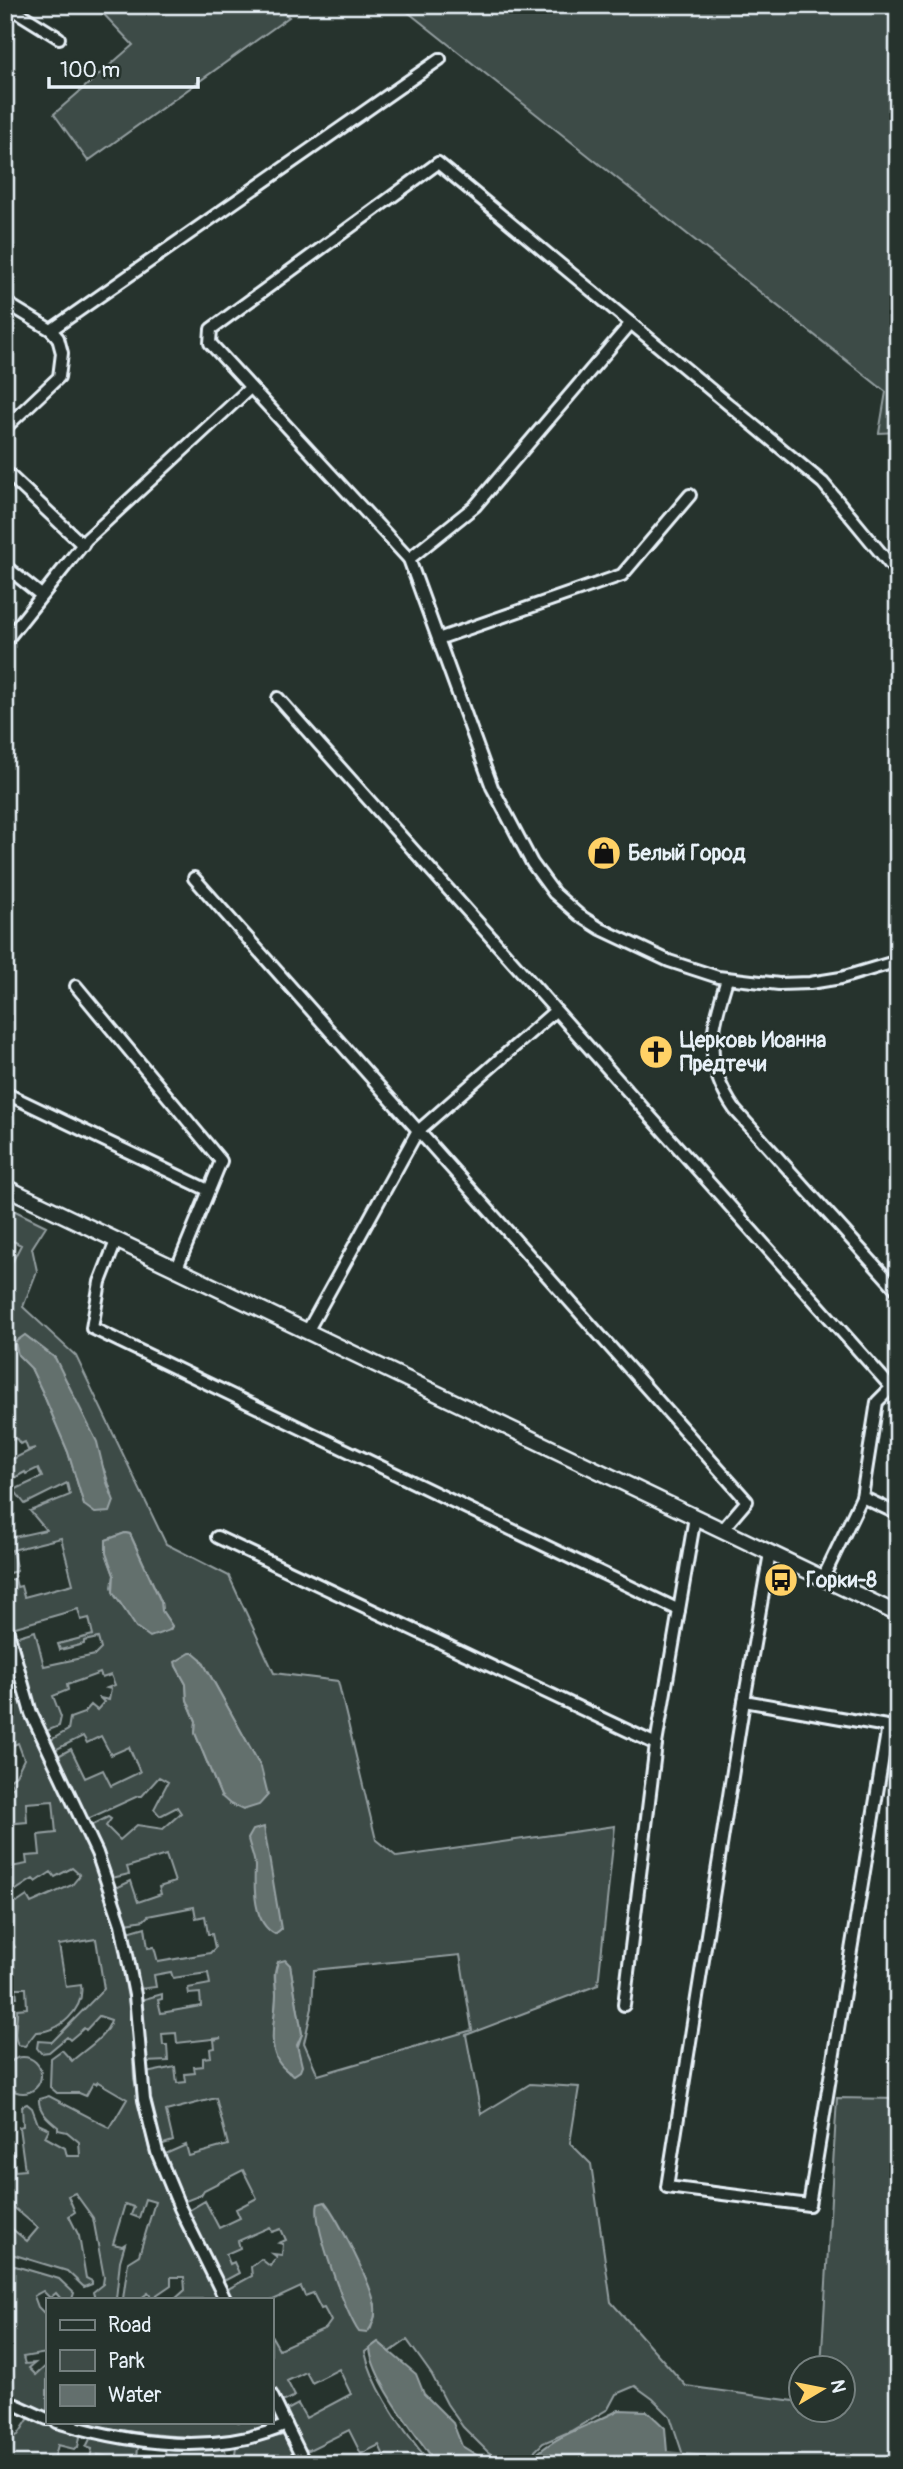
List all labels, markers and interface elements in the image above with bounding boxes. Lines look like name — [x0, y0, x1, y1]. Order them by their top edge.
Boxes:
scale bar — [49, 46, 198, 90]
text: 100 m — [60, 57, 120, 84]
shop icon: Белый Город — [585, 834, 623, 872]
place label: Белый Город — [628, 840, 746, 867]
place label: Церковь Иоанна Предтечи — [680, 1027, 826, 1078]
church icon: Церковь Иоанна Предтечи — [637, 1033, 675, 1071]
bus stop icon: Горки-8 — [762, 1561, 800, 1599]
place label: Горки-8 — [806, 1567, 877, 1594]
legend — [46, 2298, 273, 2424]
text: Road — [108, 2312, 152, 2339]
text: Park — [108, 2348, 145, 2375]
north arrow — [788, 2354, 858, 2424]
text: N — [825, 2378, 851, 2395]
text: Water — [108, 2382, 162, 2409]

